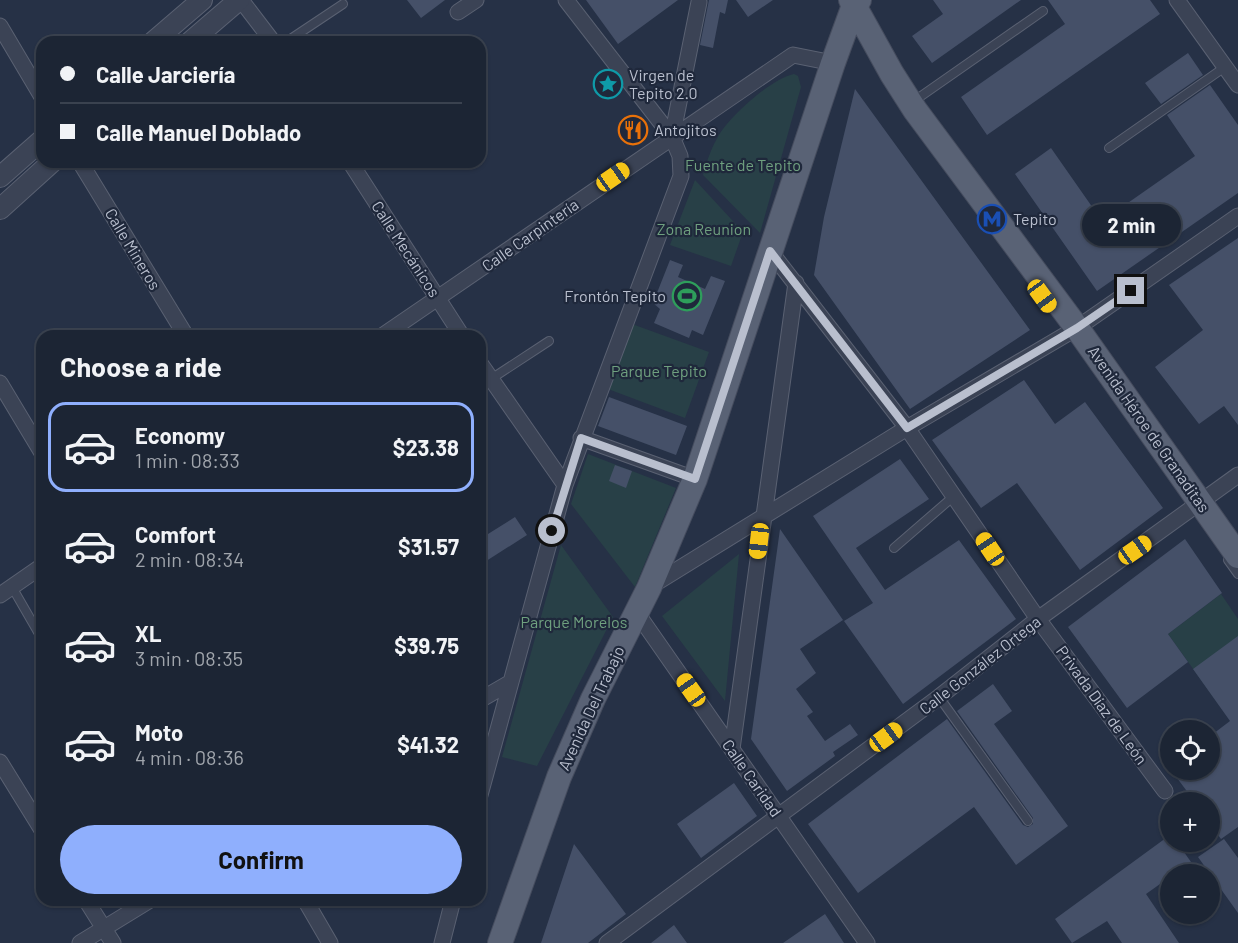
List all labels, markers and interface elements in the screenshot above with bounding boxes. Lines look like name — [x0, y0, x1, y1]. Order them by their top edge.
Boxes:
text: Calle Jarciería — [96, 61, 235, 87]
place label: Virgen de Tepito 2.0 — [629, 65, 697, 102]
place icon: Virgen de Tepito 2.0 — [592, 68, 624, 100]
restaurant icon: Antojitos — [617, 114, 649, 146]
text: Calle Manuel Doblado — [96, 119, 301, 145]
place label: Antojitos — [654, 120, 717, 139]
park label: Fuente de Tepito — [685, 155, 801, 174]
car — [593, 159, 633, 195]
street label: Calle Carpintería — [478, 194, 582, 275]
street label: Calle Mecánicos — [368, 197, 445, 300]
metro station icon: Tepito — [976, 203, 1008, 235]
callout: 2 min — [1082, 204, 1180, 246]
street label: Calle Mineros — [102, 205, 165, 293]
place label: Tepito — [1013, 209, 1057, 228]
text: 2 min — [1108, 213, 1155, 237]
park label: Zona Reunion — [657, 219, 751, 238]
car — [1024, 276, 1060, 316]
route end — [1117, 277, 1144, 304]
sports icon: Frontón Tepito — [671, 280, 703, 312]
place label: Frontón Tepito — [564, 286, 666, 305]
street label: Avenida Héroe de Granaditas — [1085, 342, 1214, 516]
text: Choose a ride — [60, 350, 222, 382]
park label: Parque Tepito — [611, 361, 707, 380]
icon: car — [63, 420, 117, 474]
text: Economy — [135, 422, 225, 448]
text: $23.38 — [393, 434, 459, 460]
text: 1 min · 08:33 — [135, 448, 240, 472]
route start — [538, 517, 565, 544]
icon: car — [63, 519, 117, 573]
text: Comfort — [135, 521, 216, 547]
car — [748, 522, 770, 560]
car — [972, 529, 1008, 569]
car — [1115, 532, 1155, 568]
text: $31.57 — [398, 533, 459, 559]
text: 2 min · 08:34 — [135, 547, 244, 571]
street label: Calle González Ortega — [915, 611, 1044, 718]
park label: Parque Morelos — [521, 612, 627, 631]
icon: car — [63, 618, 117, 672]
text: XL — [135, 620, 161, 646]
text: $39.75 — [394, 632, 459, 658]
street label: Privada Díaz de León — [1053, 642, 1152, 768]
street label: Avenida Del Trabajo — [553, 643, 628, 773]
text: 3 min · 08:35 — [135, 646, 243, 670]
car — [673, 670, 709, 710]
icon: car — [63, 717, 117, 771]
text: Moto — [135, 719, 183, 745]
car — [866, 719, 906, 755]
map controls — [1160, 720, 1220, 924]
button: locate — [1160, 720, 1220, 780]
text: $41.32 — [397, 731, 459, 757]
street label: Calle Caridad — [719, 735, 786, 820]
text: 4 min · 08:36 — [135, 745, 244, 769]
button: + — [1160, 792, 1220, 852]
button: Confirm — [60, 825, 462, 894]
button: − — [1160, 864, 1220, 924]

